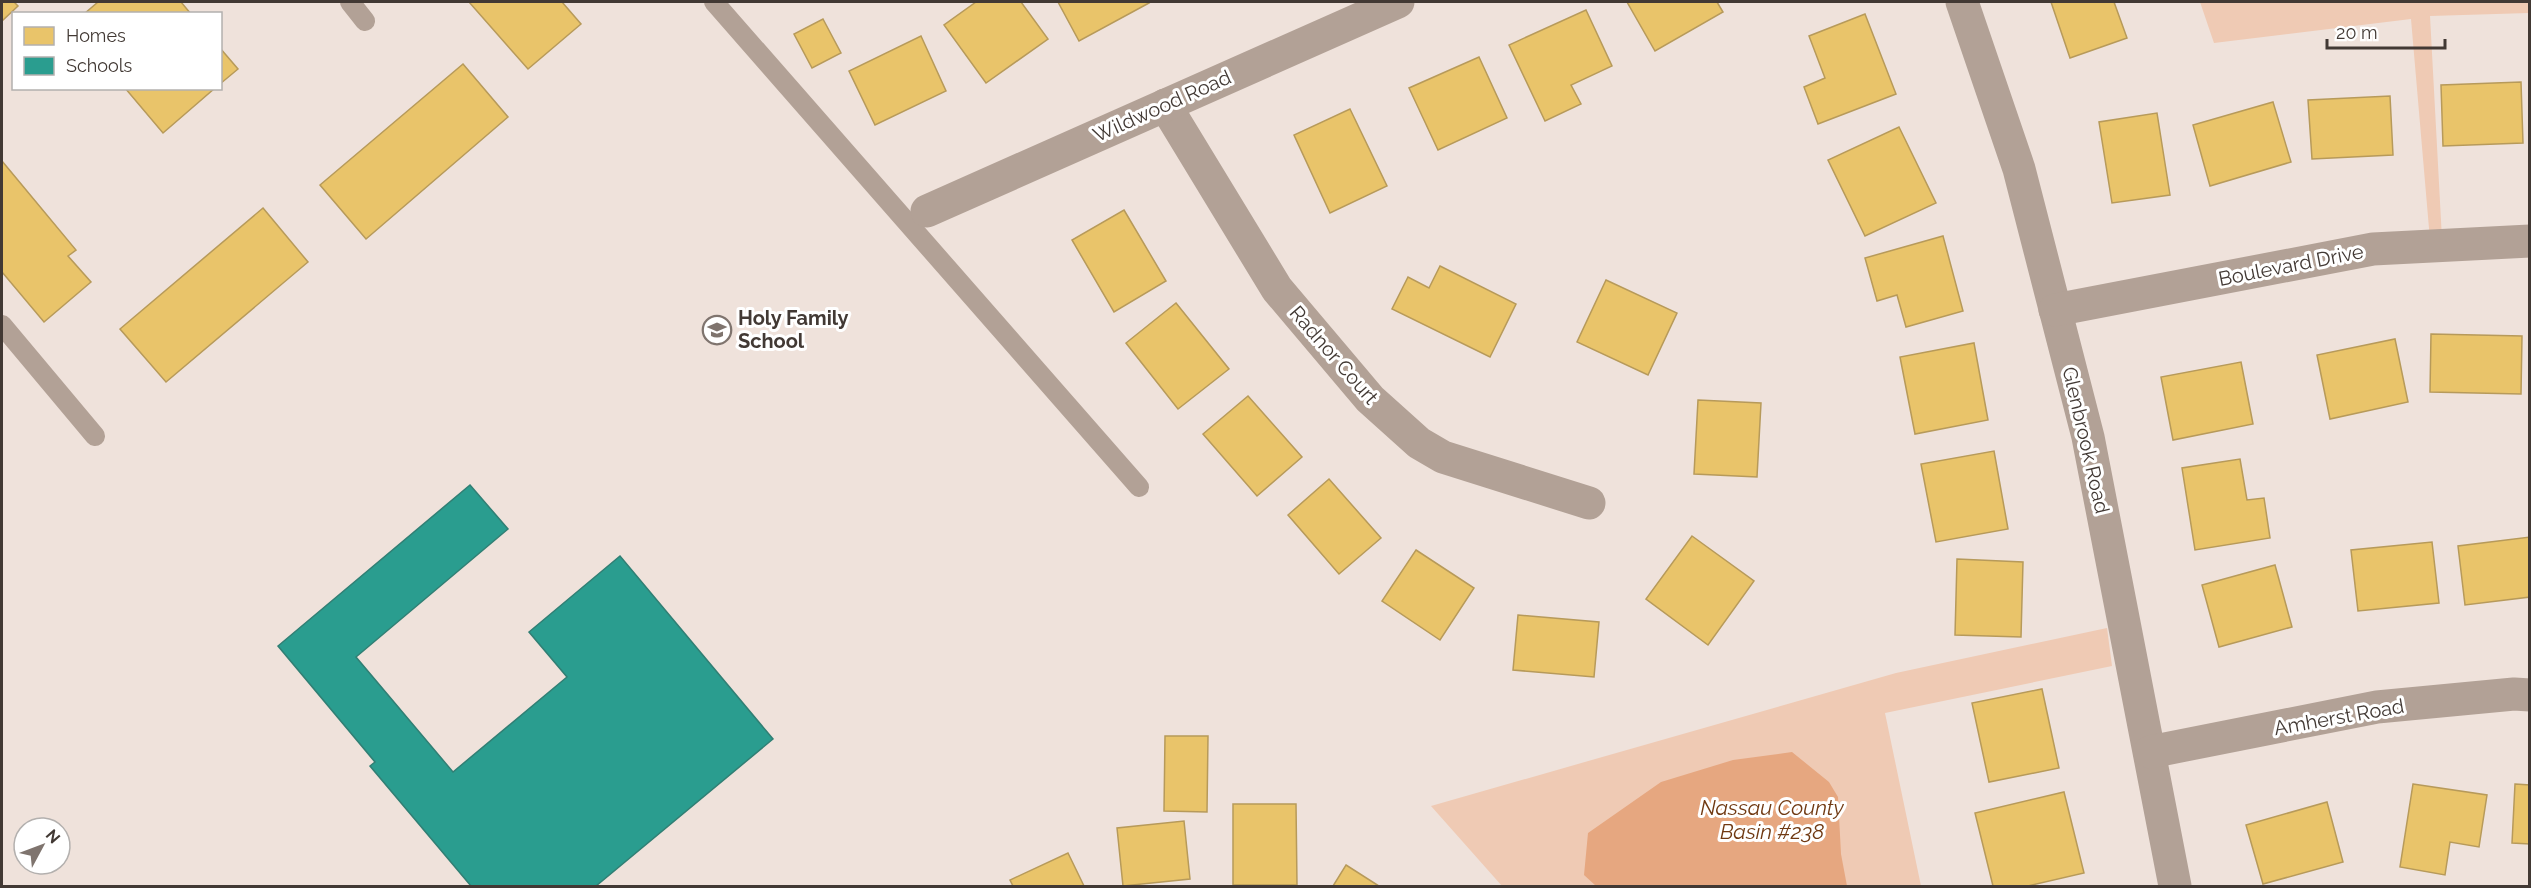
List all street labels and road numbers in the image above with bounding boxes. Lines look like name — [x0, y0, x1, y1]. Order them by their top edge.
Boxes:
street label: Wildwood Road — [1089, 65, 1235, 147]
street label: Boulevard Drive — [2216, 239, 2366, 291]
street label: Radnor Court — [1285, 301, 1383, 409]
street label: Glenbrook Road — [2057, 364, 2115, 516]
street label: Amherst Road — [2272, 694, 2406, 740]

